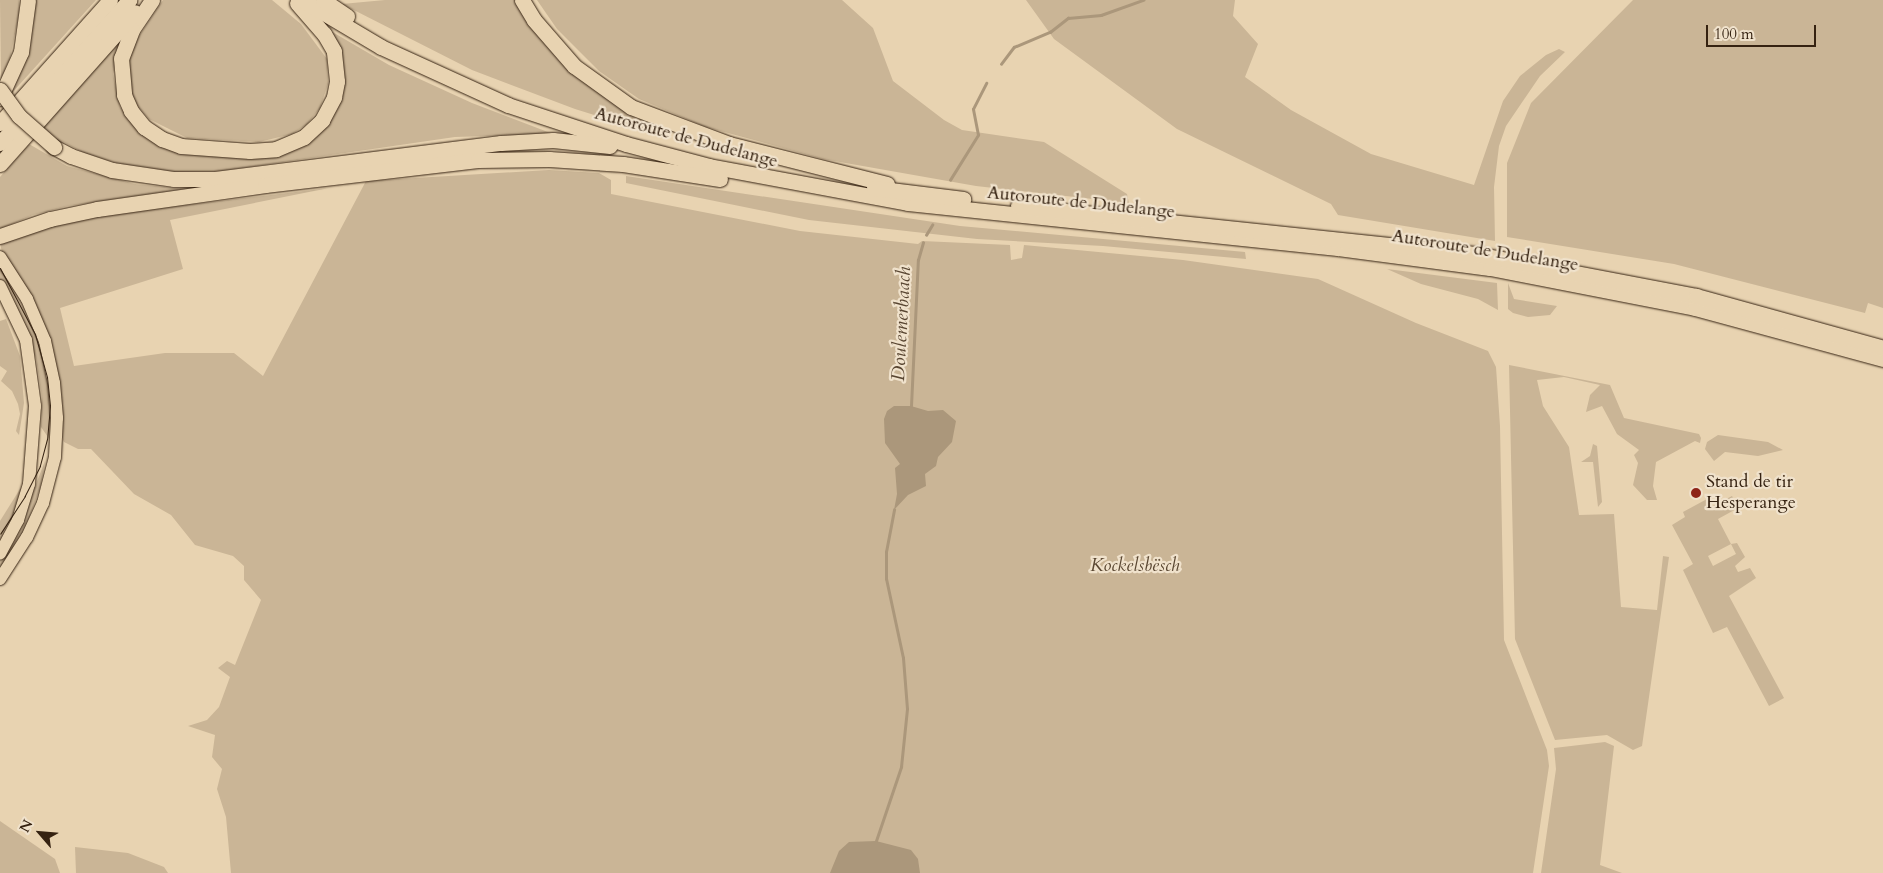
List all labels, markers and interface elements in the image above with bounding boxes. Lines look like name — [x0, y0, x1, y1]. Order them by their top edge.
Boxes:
scale bar — [1708, 15, 1818, 47]
text: 100 m — [1714, 24, 1754, 44]
street label: Autoroute de Dudelange — [592, 103, 780, 173]
street label: Autoroute de Dudelange — [986, 182, 1176, 224]
street label: Autoroute de Dudelange — [1390, 226, 1580, 276]
water label: Doulemerbaach — [888, 266, 916, 382]
place label: Stand de tir Hesperange — [1706, 472, 1796, 514]
marker: Stand de tir Hesperange — [1690, 487, 1702, 499]
park label: Kockelsbësch — [1090, 555, 1180, 577]
north arrow — [15, 808, 65, 858]
text: N — [15, 816, 37, 836]

